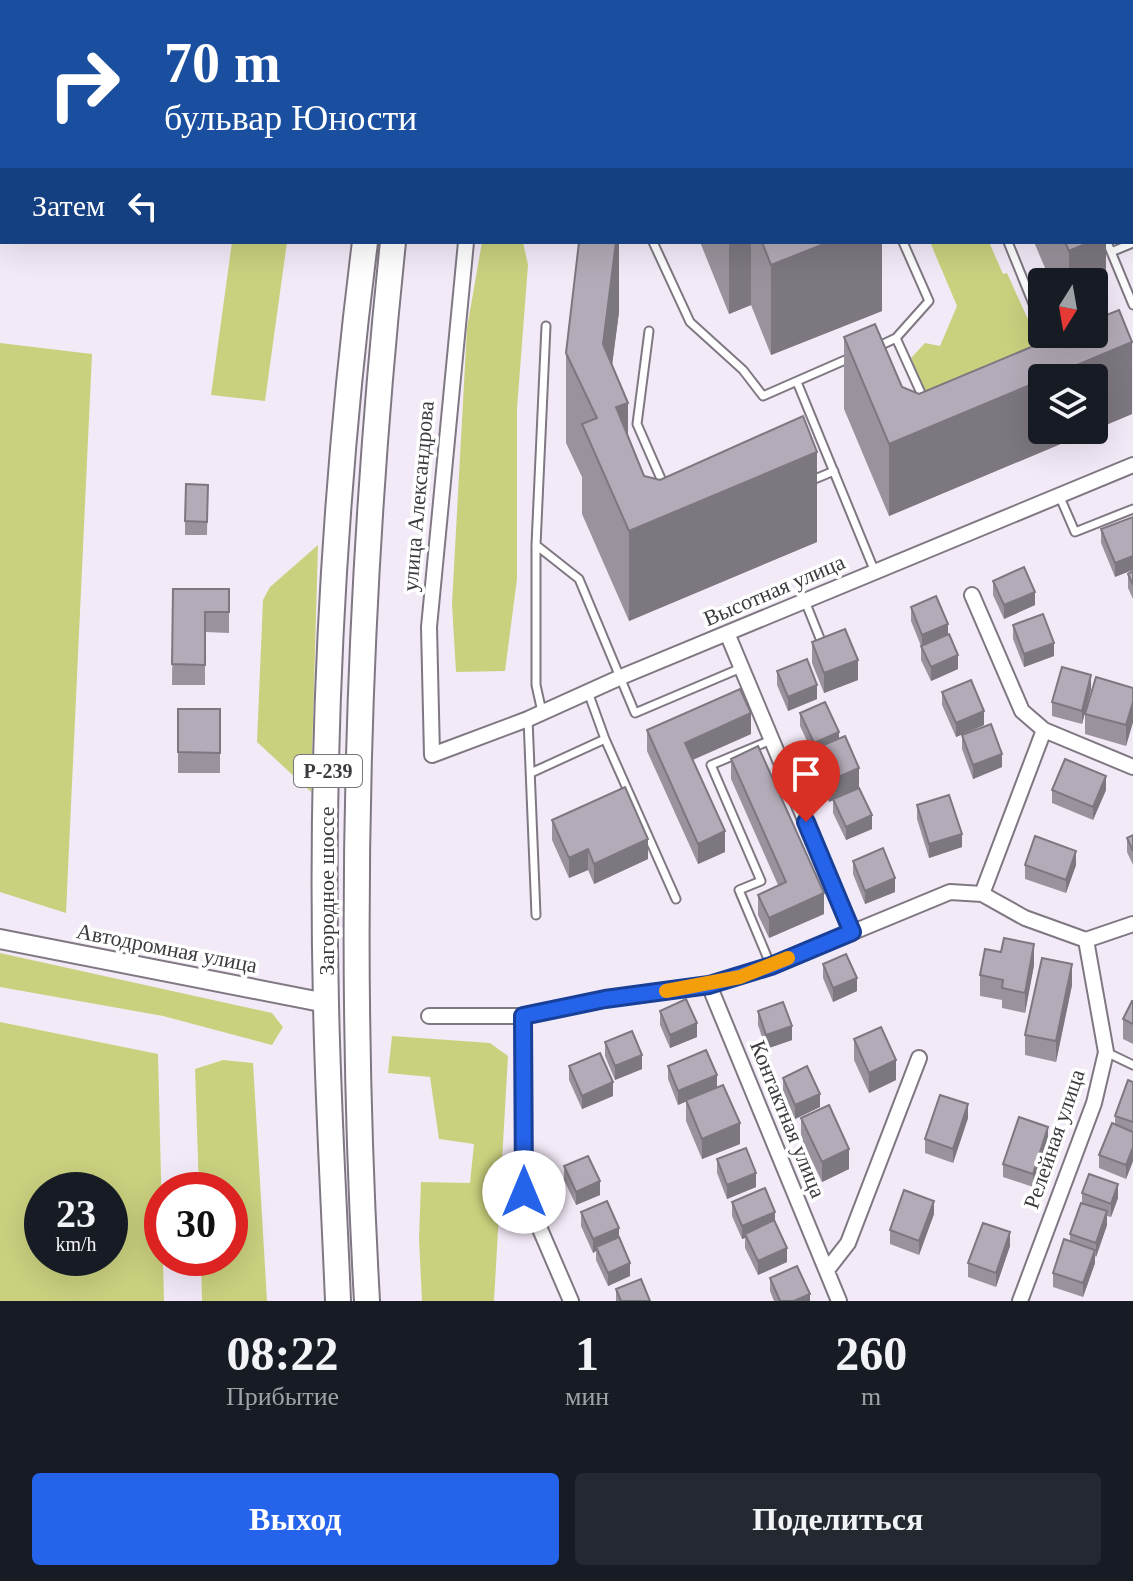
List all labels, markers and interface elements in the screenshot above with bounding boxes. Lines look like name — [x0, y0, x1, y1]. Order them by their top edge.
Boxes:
icon: right — [32, 32, 136, 136]
text: 70 m — [164, 32, 281, 94]
text: бульвар Юности — [164, 98, 417, 138]
icon: left — [121, 184, 165, 228]
text: Затем — [32, 189, 105, 222]
north arrow — [1028, 268, 1108, 348]
map controls — [1028, 268, 1108, 444]
button: layers — [1028, 364, 1108, 444]
street label: улица Александрова — [397, 399, 439, 592]
street label: Высотная улица — [700, 549, 849, 631]
pin — [772, 740, 840, 822]
icon: arrive — [784, 752, 828, 796]
road number: Р-239 — [294, 755, 362, 787]
street label: Загородное шоссе — [314, 806, 339, 976]
street label: Автодромная улица — [74, 918, 260, 978]
street label: Контактная улица — [745, 1037, 831, 1202]
street label: Релейная улица — [1018, 1066, 1090, 1212]
position arrow — [482, 1150, 566, 1234]
speed limit sign: 30 — [144, 1172, 248, 1276]
text: 23 — [56, 1191, 96, 1236]
text: km/h — [55, 1233, 97, 1255]
text: 08:22 — [226, 1327, 338, 1380]
text: 1 — [575, 1327, 599, 1380]
text: 260 — [835, 1327, 907, 1380]
text: Прибытие — [226, 1382, 339, 1411]
text: мин — [565, 1382, 609, 1411]
text: m — [861, 1382, 881, 1411]
button: Выход — [32, 1473, 559, 1565]
button: Поделиться — [575, 1473, 1101, 1565]

